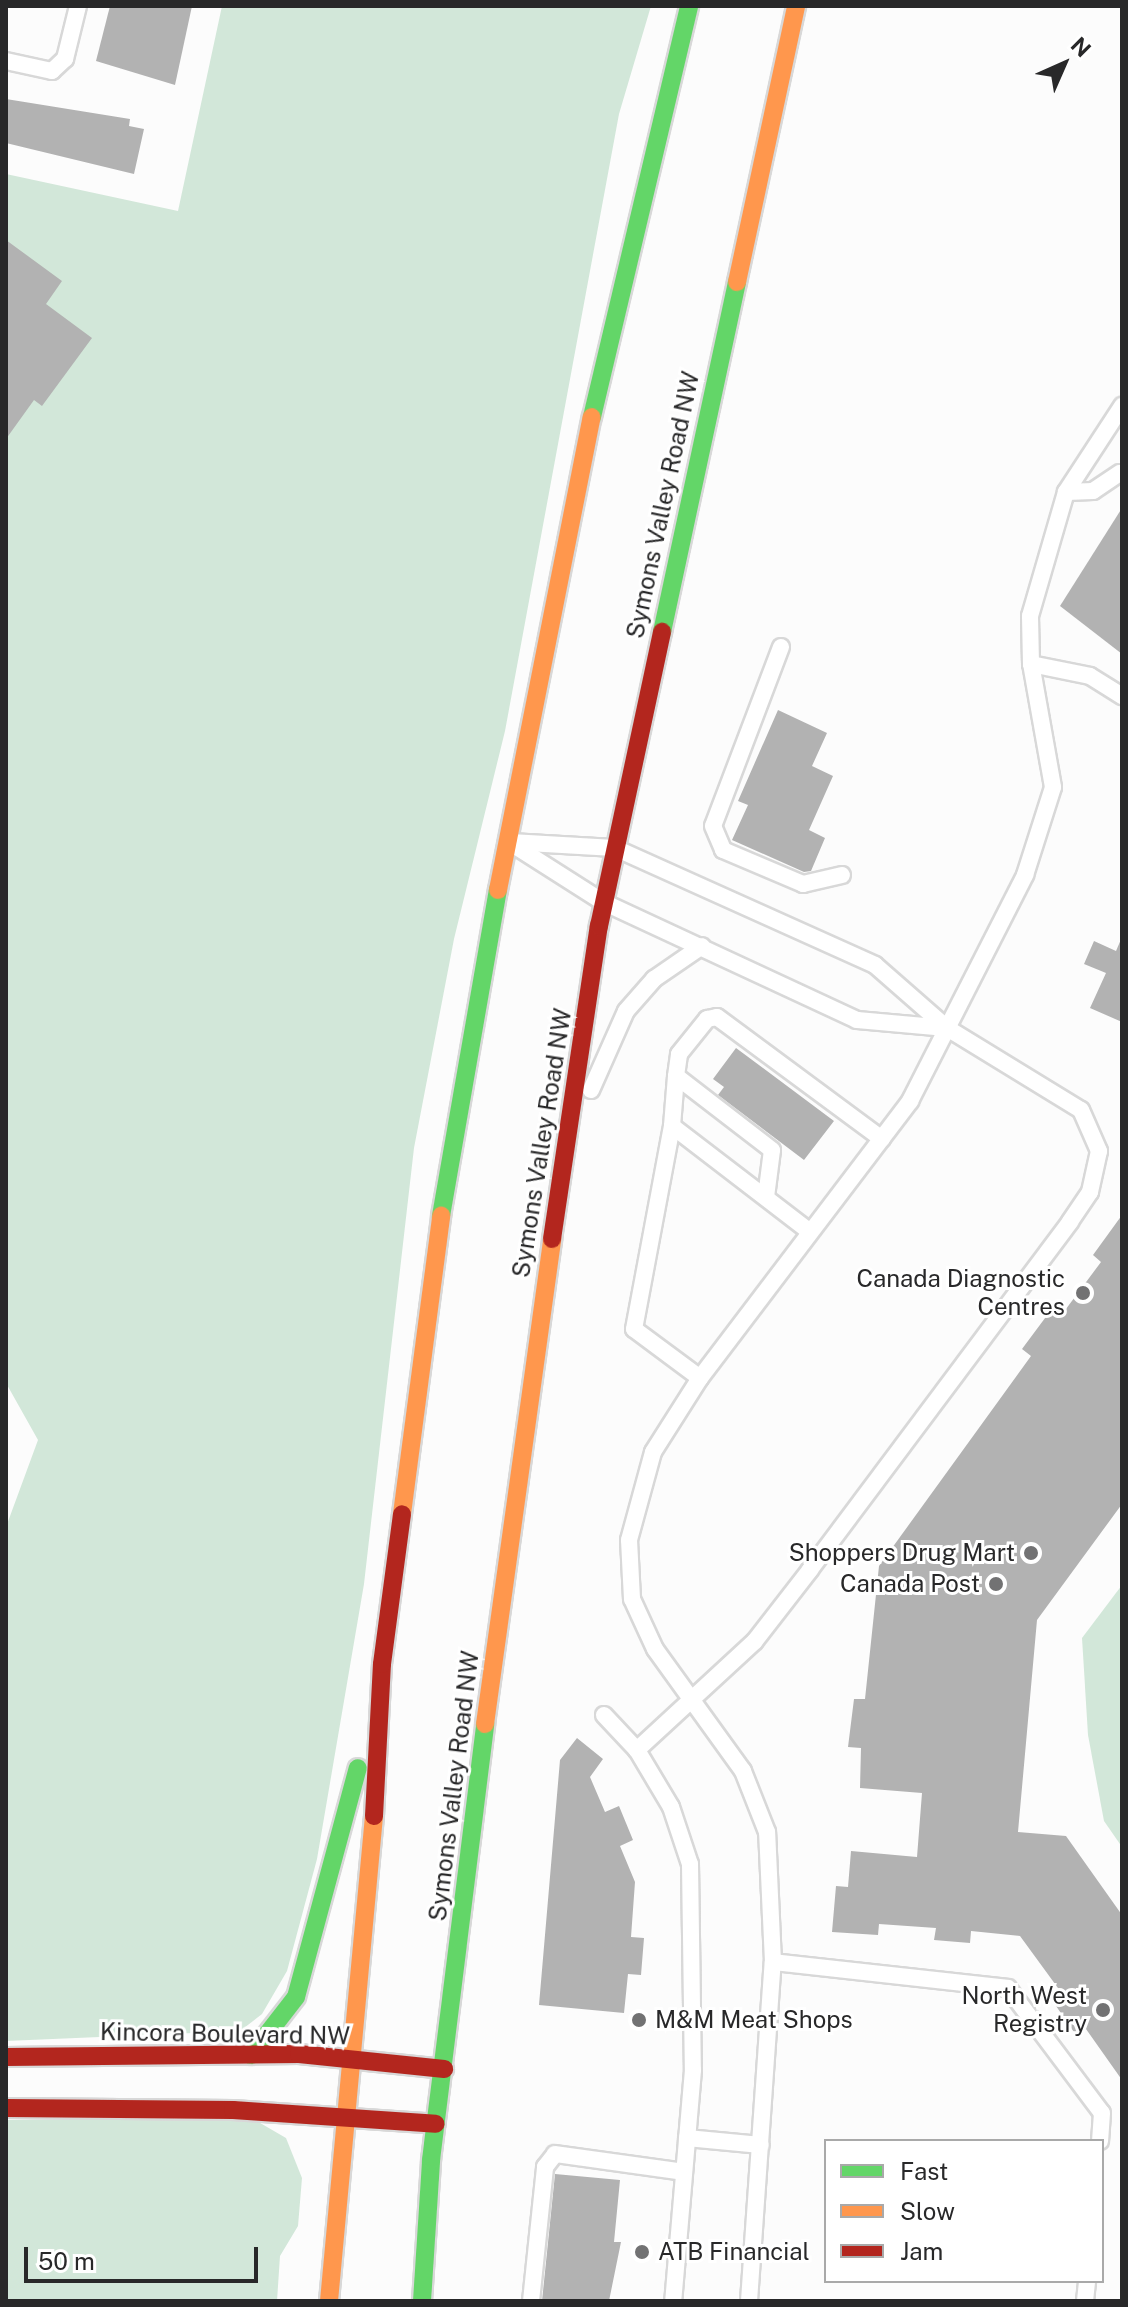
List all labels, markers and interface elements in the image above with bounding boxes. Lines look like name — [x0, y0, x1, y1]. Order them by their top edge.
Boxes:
north arrow — [1024, 24, 1104, 104]
text: N — [1066, 32, 1096, 62]
street label: Symons Valley Road NW — [621, 369, 705, 641]
street label: Symons Valley Road NW — [506, 1006, 578, 1280]
place label: Canada Diagnostic Centres — [857, 1265, 1065, 1321]
marker: Canada Diagnostic Centres — [1072, 1282, 1094, 1304]
place label: Shoppers Drug Mart — [789, 1539, 1015, 1567]
marker: Shoppers Drug Mart — [1022, 1544, 1040, 1562]
place label: Canada Post — [840, 1570, 980, 1598]
marker: Canada Post — [987, 1575, 1005, 1593]
street label: Symons Valley Road NW — [423, 1649, 485, 1923]
place label: North West Registry — [961, 1982, 1087, 2038]
marker: North West Registry — [1094, 2001, 1112, 2019]
place label: M&M Meat Shops — [655, 2006, 853, 2034]
marker: M&M Meat Shops — [630, 2011, 648, 2029]
street label: Kincora Boulevard NW — [100, 2017, 350, 2051]
legend — [824, 2139, 1104, 2283]
text: Fast — [900, 2157, 948, 2185]
text: Slow — [900, 2197, 955, 2225]
scale bar — [28, 2231, 262, 2281]
text: Jam — [900, 2237, 943, 2265]
place label: ATB Financial — [658, 2238, 810, 2266]
marker: ATB Financial — [633, 2243, 651, 2261]
text: 50 m — [38, 2247, 95, 2275]

